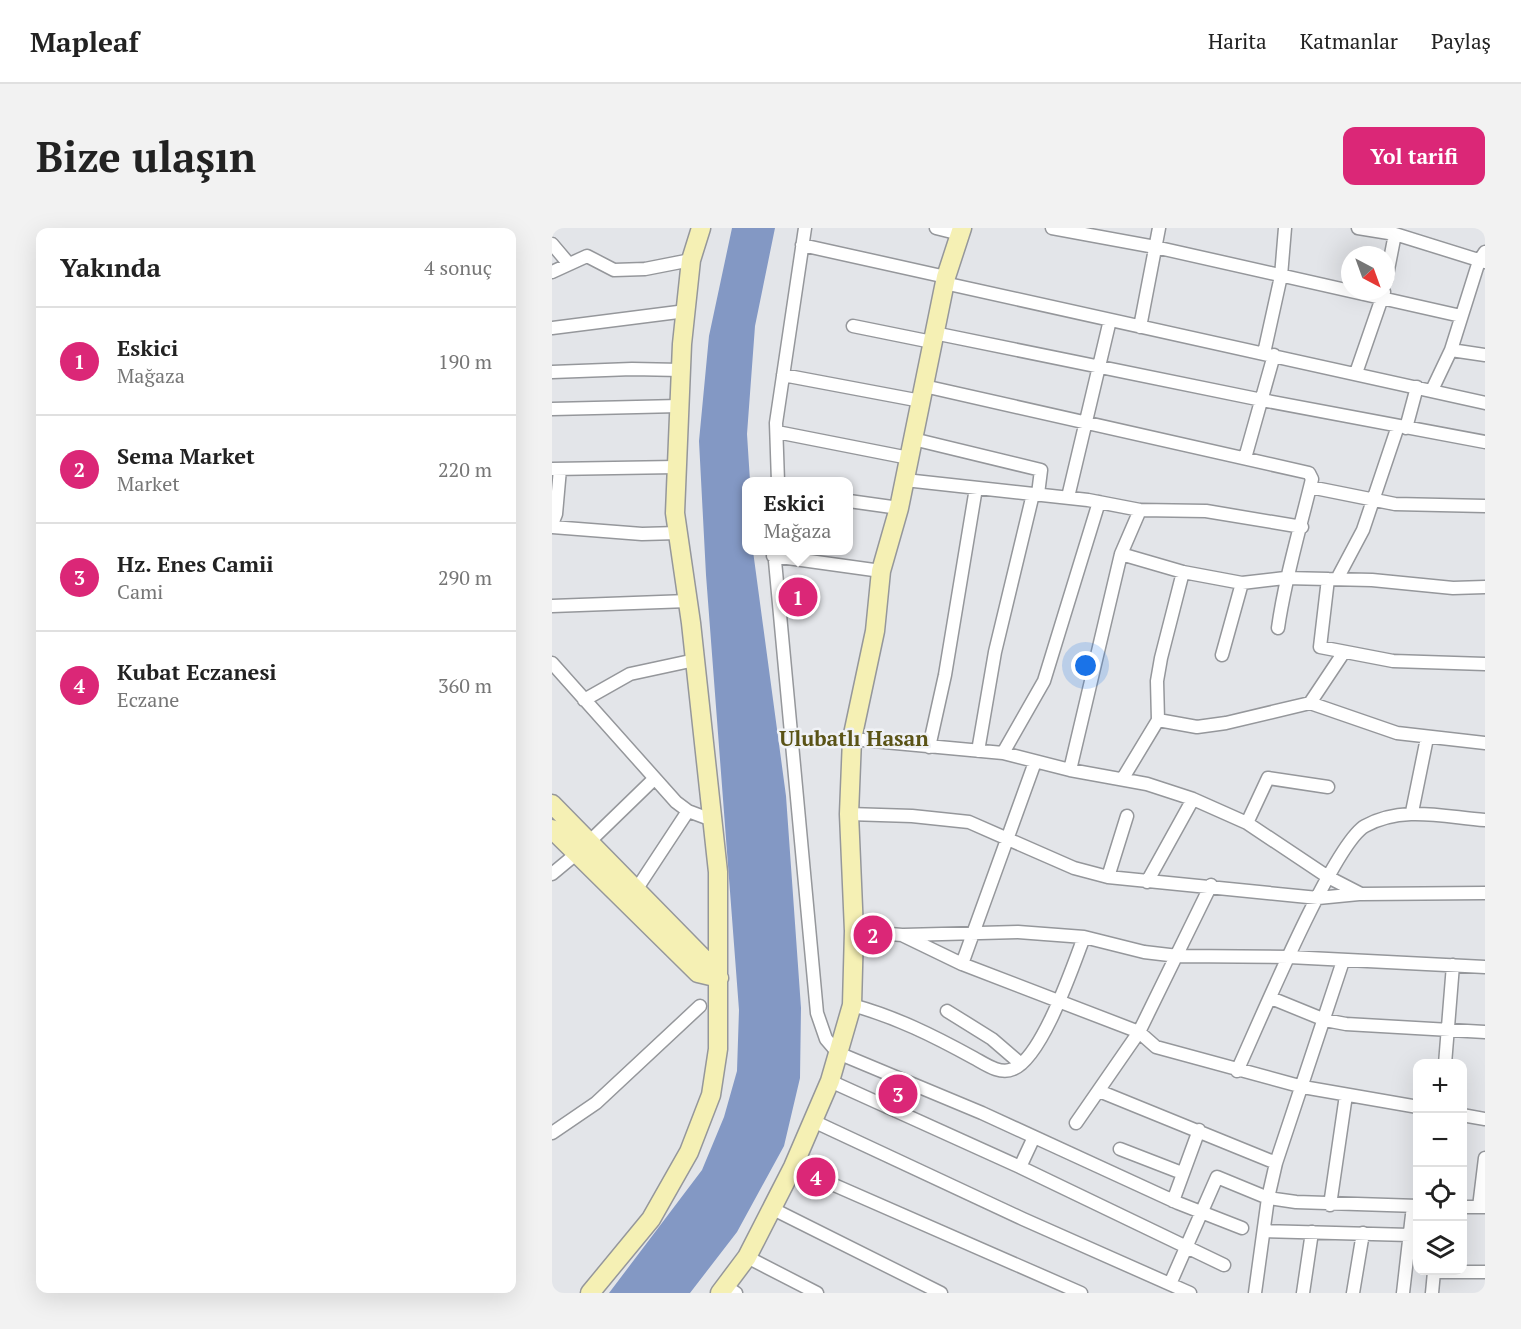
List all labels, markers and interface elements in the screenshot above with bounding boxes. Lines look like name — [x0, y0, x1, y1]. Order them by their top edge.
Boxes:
text: Mapleaf — [30, 23, 139, 60]
text: Harita — [1208, 27, 1267, 55]
text: Katmanlar — [1300, 27, 1398, 55]
text: Paylaş — [1431, 27, 1491, 55]
button: Yol tarifi — [1343, 127, 1485, 185]
text: Bize ulaşın — [36, 128, 256, 184]
north arrow — [1341, 246, 1395, 300]
text: Yakında — [60, 250, 161, 284]
text: 4 sonuç — [424, 254, 492, 281]
text: Eskici — [117, 333, 178, 362]
text: 1 — [74, 348, 85, 375]
text: 190 m — [438, 348, 492, 375]
text: Mağaza — [117, 362, 185, 389]
text: Sema Market — [117, 441, 255, 470]
text: 2 — [74, 456, 85, 483]
text: 220 m — [438, 456, 492, 483]
text: Market — [117, 470, 180, 497]
popup — [742, 477, 853, 555]
text: Eskici — [764, 488, 825, 517]
text: Mağaza — [764, 517, 831, 544]
text: Hz. Enes Camii — [117, 549, 274, 578]
text: 3 — [74, 564, 85, 591]
text: 290 m — [438, 564, 492, 591]
pin: 1 — [778, 574, 818, 620]
text: Cami — [117, 578, 163, 605]
your location — [1071, 651, 1100, 680]
text: Kubat Eczanesi — [117, 657, 277, 686]
text: 4 — [74, 672, 85, 699]
text: 360 m — [438, 672, 492, 699]
text: Eczane — [117, 686, 179, 713]
district label: Ulubatlı Hasan — [779, 724, 929, 752]
pin: 2 — [854, 912, 892, 958]
map controls — [1413, 1059, 1467, 1275]
button: + — [1413, 1059, 1467, 1113]
pin: 3 — [878, 1072, 918, 1116]
button: − — [1413, 1113, 1467, 1167]
pin: 4 — [796, 1154, 836, 1200]
button: locate — [1413, 1167, 1467, 1221]
button: layers — [1413, 1221, 1467, 1275]

